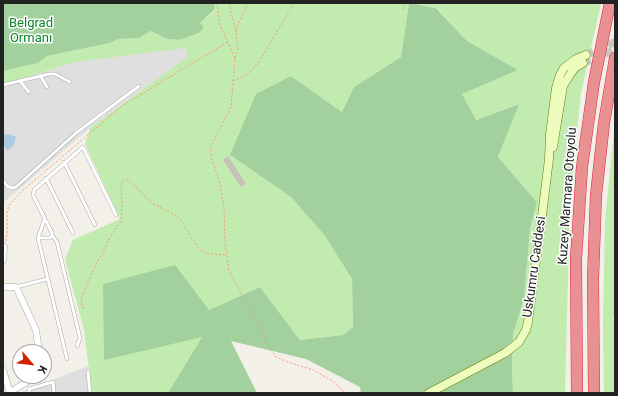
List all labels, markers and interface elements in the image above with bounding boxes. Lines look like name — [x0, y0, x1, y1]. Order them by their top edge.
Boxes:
park label: Belgrad Ormanı — [9, 16, 53, 47]
street label: Kuzey Marmara Otoyolu — [555, 127, 581, 265]
street label: Uskumru Caddesi — [520, 215, 550, 319]
north arrow — [12, 344, 52, 384]
text: K — [35, 363, 50, 376]

